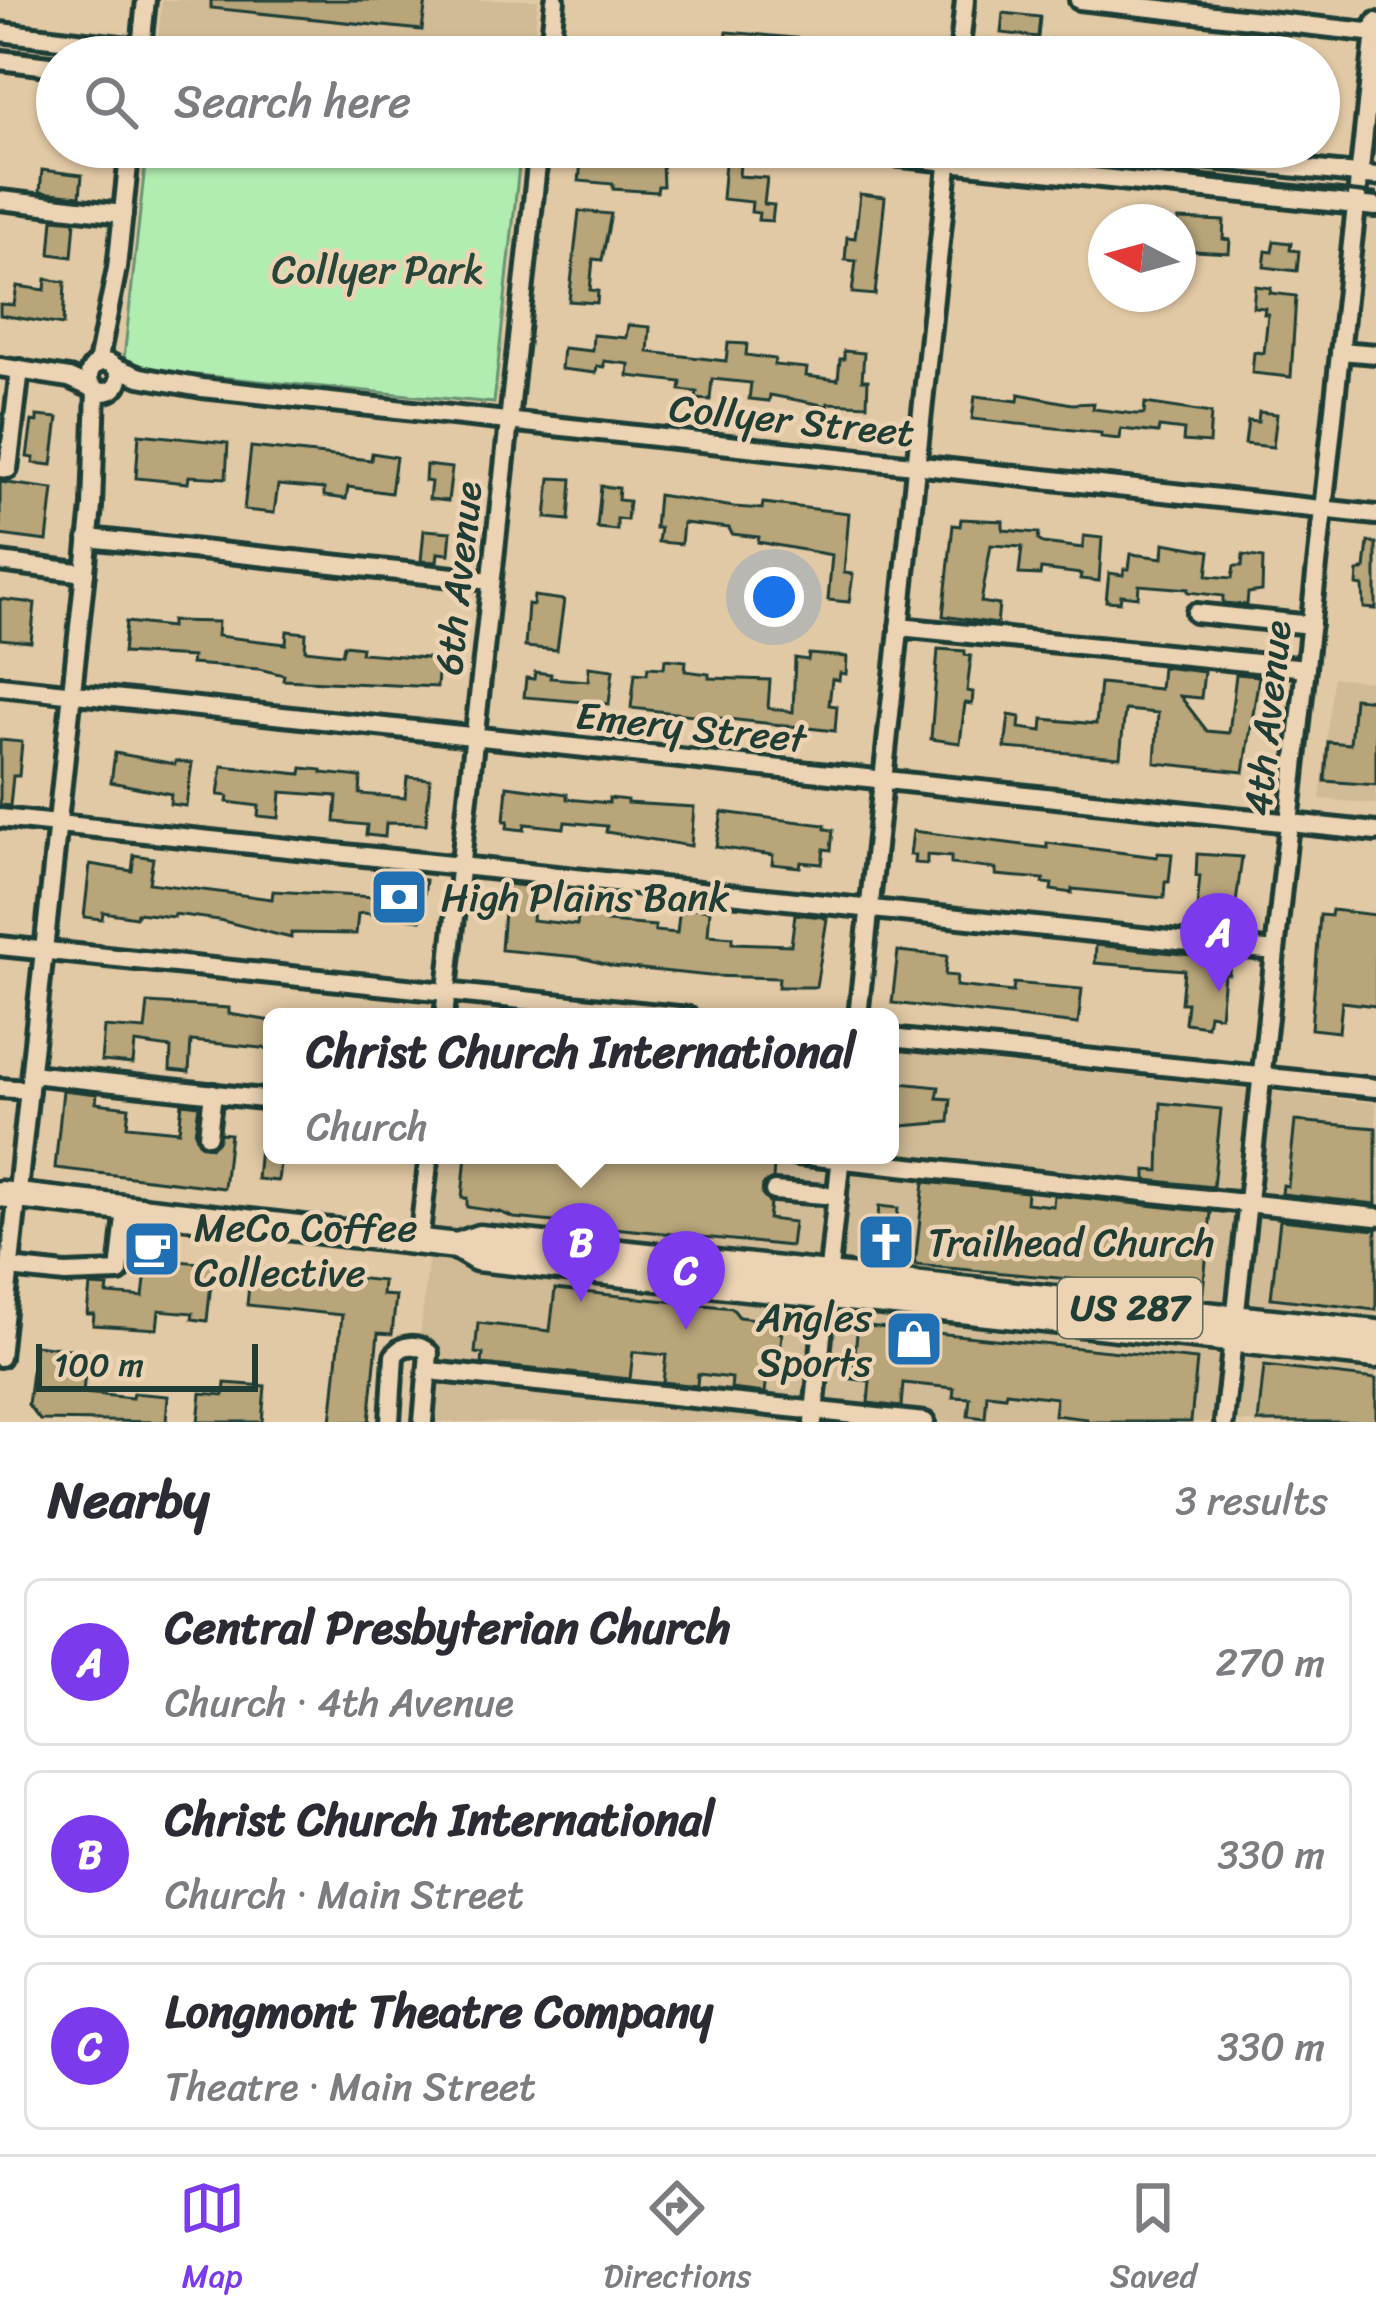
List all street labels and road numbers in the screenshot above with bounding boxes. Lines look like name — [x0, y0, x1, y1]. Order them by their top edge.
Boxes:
street label: Collyer Street — [666, 373, 918, 467]
street label: 6th Avenue — [414, 478, 502, 678]
street label: 4th Avenue — [1222, 616, 1312, 819]
street label: Emery Street — [572, 681, 811, 774]
road number: US 287 — [1058, 1278, 1202, 1338]

